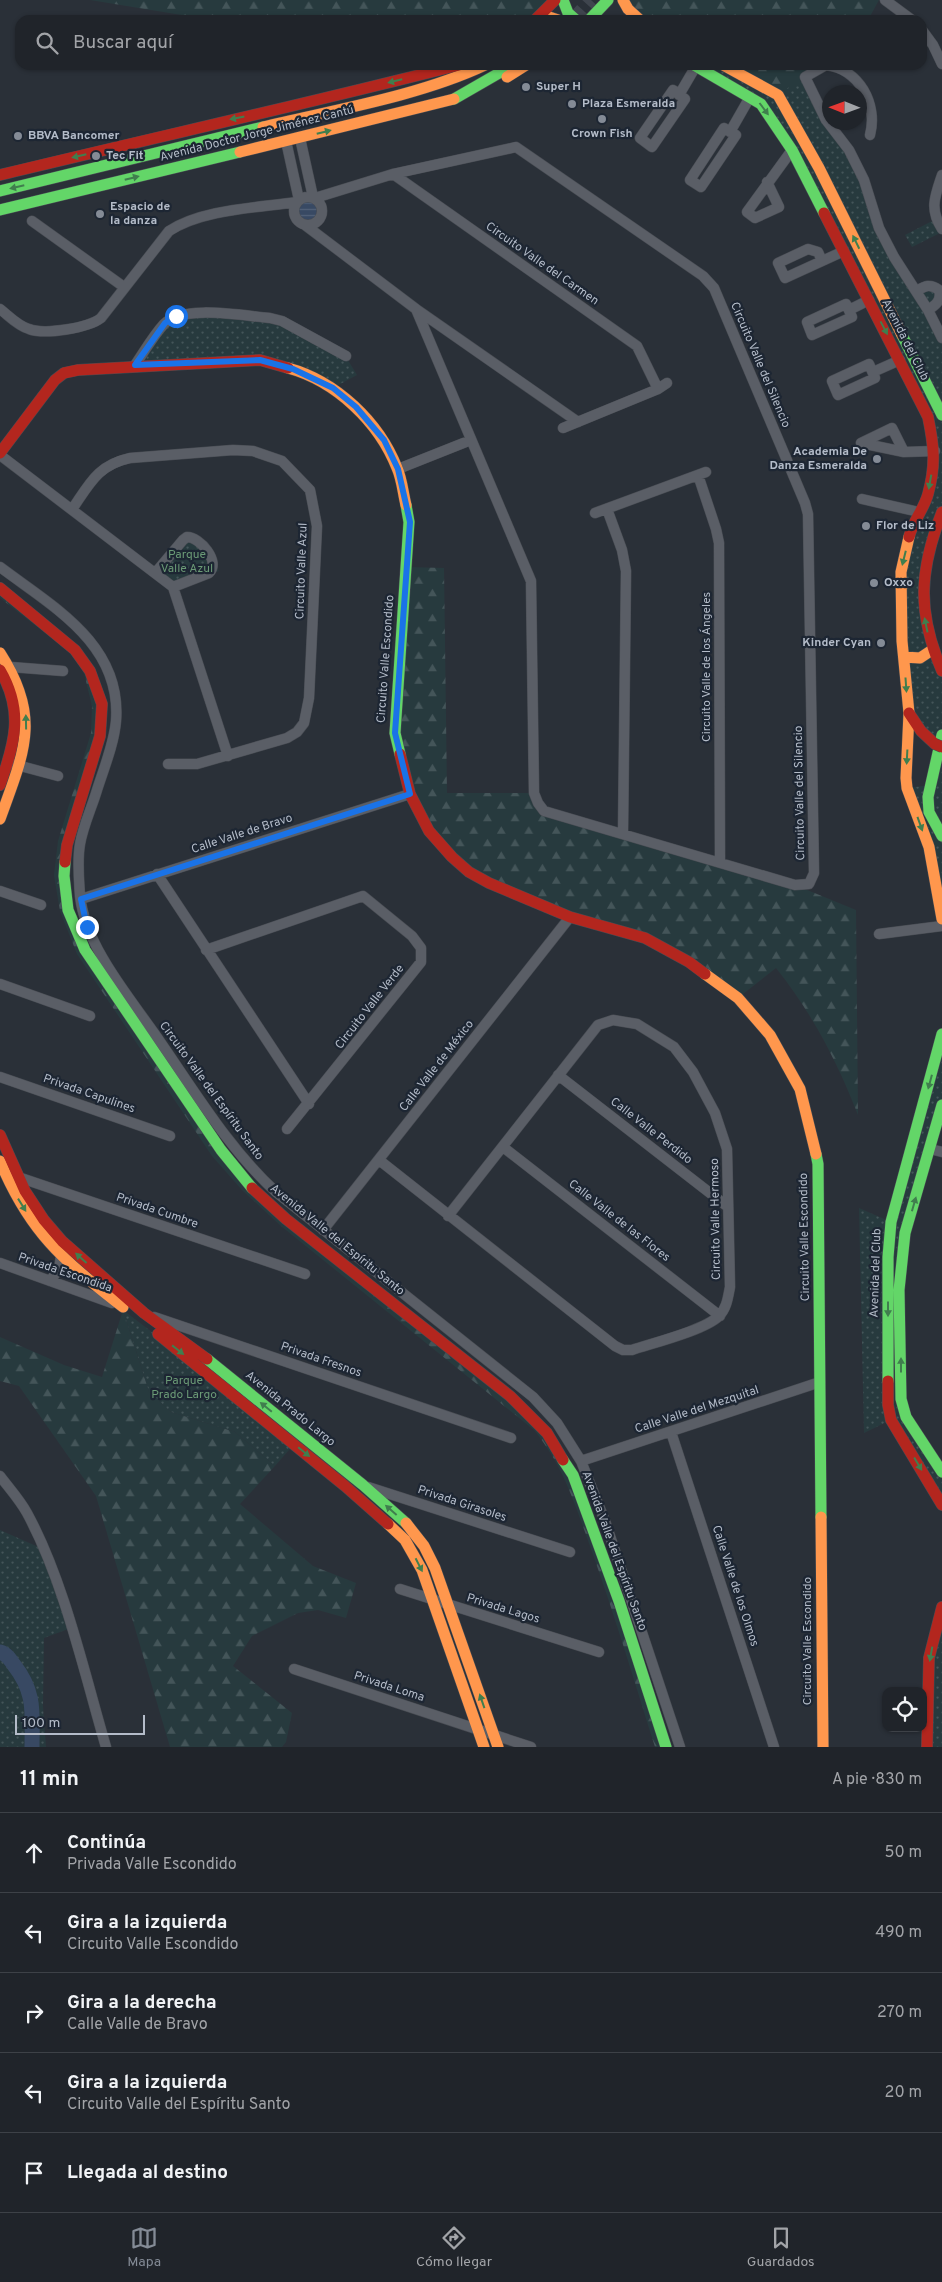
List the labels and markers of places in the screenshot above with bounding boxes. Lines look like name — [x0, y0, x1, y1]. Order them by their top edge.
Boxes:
place label: Super H — [536, 79, 581, 95]
marker: Super H — [520, 81, 532, 93]
place label: Plaza Esmeralda — [582, 96, 675, 112]
marker: Plaza Esmeralda — [566, 98, 578, 110]
marker: Crown Fish — [596, 113, 608, 125]
place label: Crown Fish — [571, 126, 633, 142]
place label: BBVA Bancomer — [28, 128, 119, 144]
marker: BBVA Bancomer — [12, 130, 24, 142]
place label: Tec Fit — [106, 148, 144, 164]
marker: Tec Fit — [90, 150, 102, 162]
place label: Espacio de la danza — [110, 199, 171, 229]
marker: Espacio de la danza — [94, 208, 106, 220]
place label: Academia De Danza Esmeralda — [770, 444, 867, 474]
marker: Academia De Danza Esmeralda — [871, 453, 883, 465]
place label: Flor de Liz — [876, 518, 934, 534]
marker: Flor de Liz — [860, 520, 872, 532]
place label: Oxxo — [884, 575, 913, 591]
marker: Oxxo — [868, 577, 880, 589]
place label: Kinder Cyan — [802, 635, 871, 651]
marker: Kinder Cyan — [875, 637, 887, 649]

